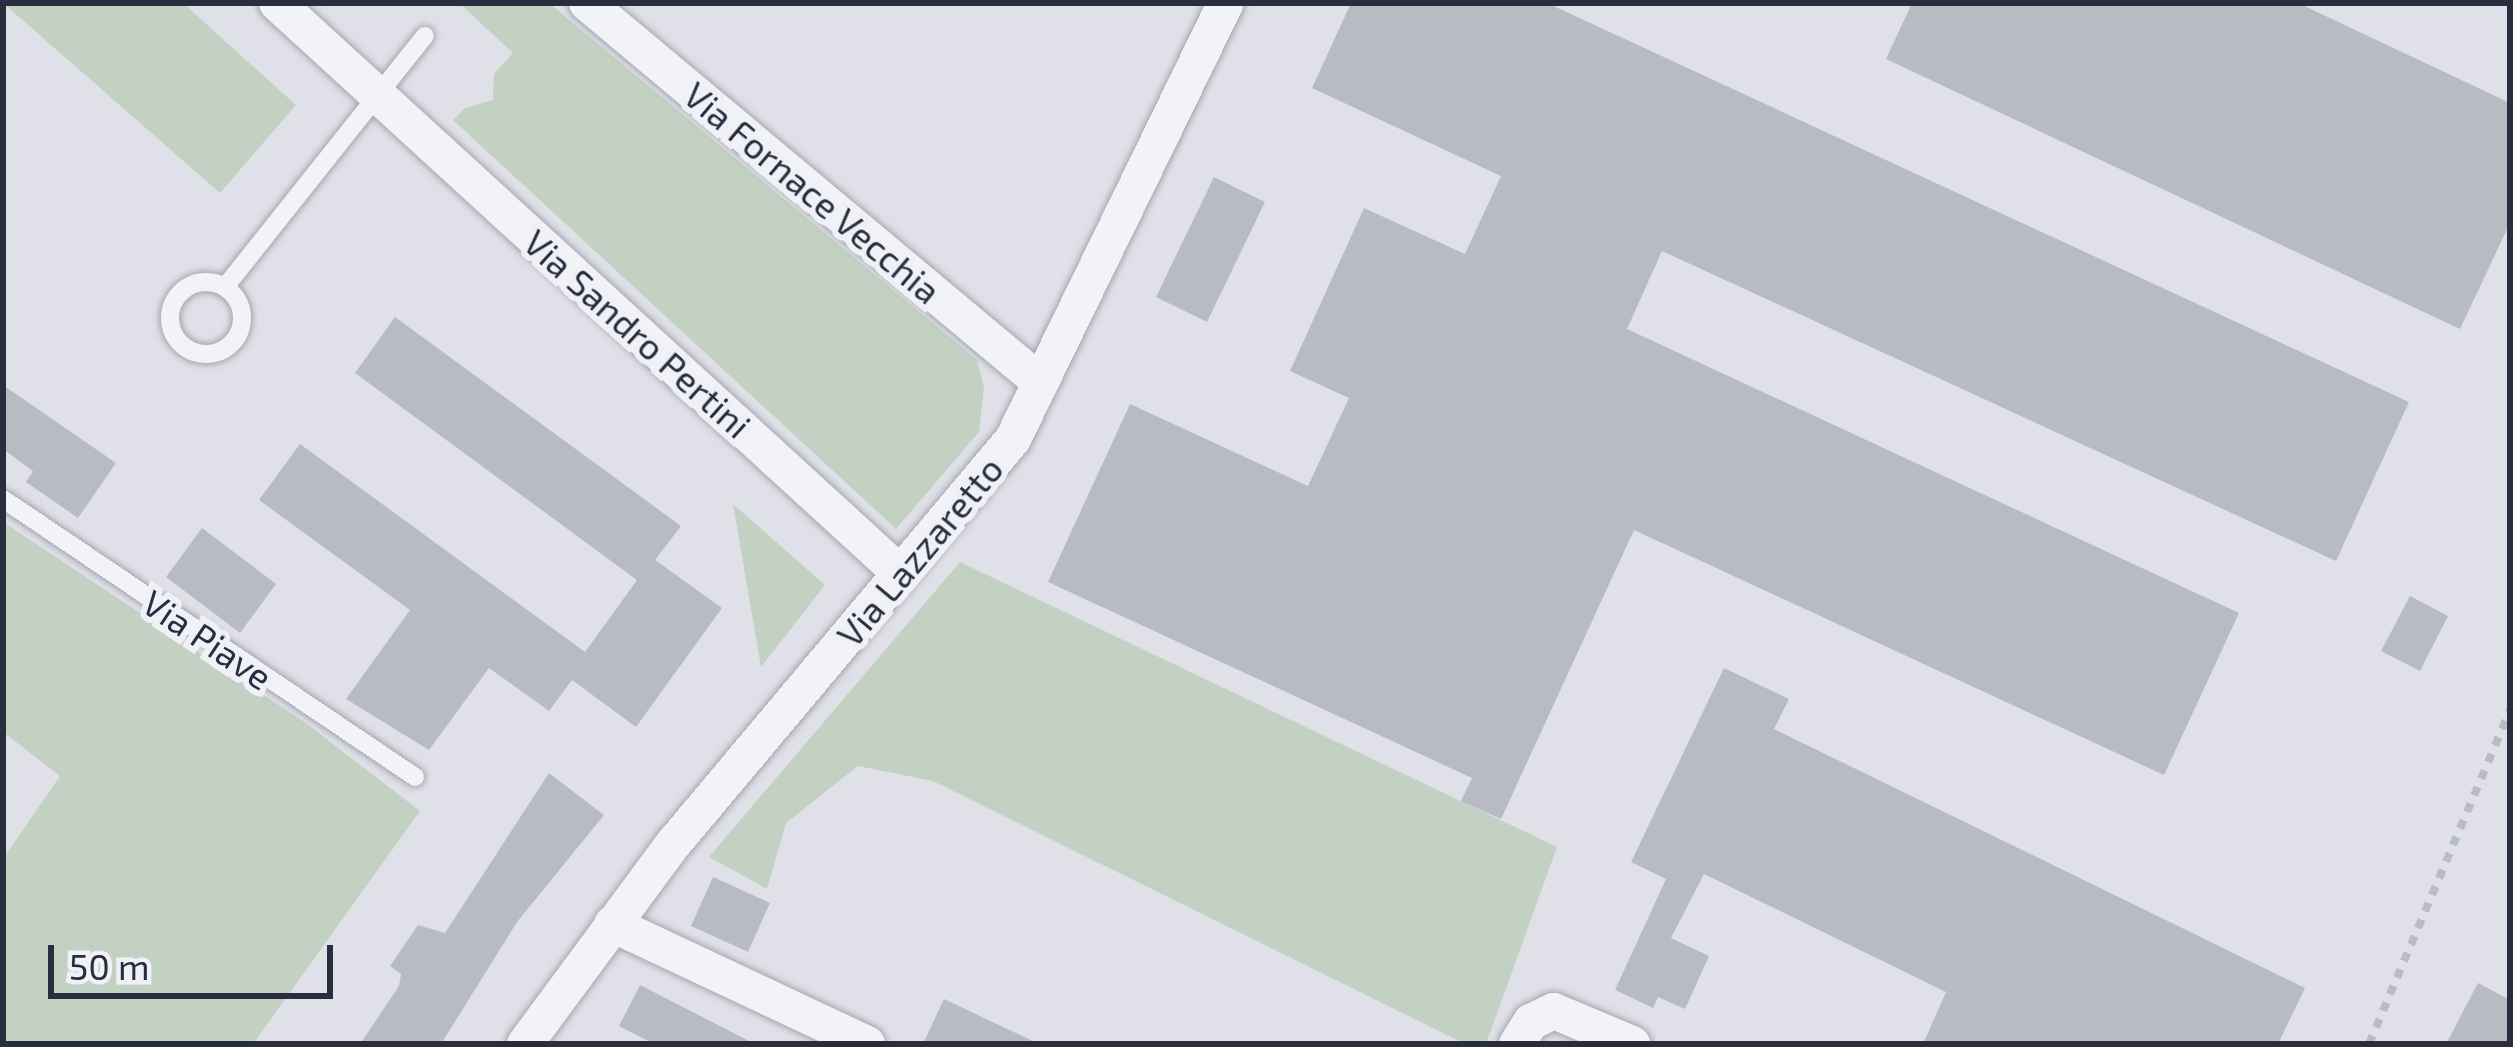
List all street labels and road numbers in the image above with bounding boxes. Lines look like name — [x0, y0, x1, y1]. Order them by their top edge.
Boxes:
street label: Via Fornace Vecchia — [676, 72, 950, 312]
street label: Via Sandro Pertini — [516, 220, 760, 446]
street label: Via Lazzaretto — [827, 447, 1011, 655]
street label: Via Piave — [135, 580, 281, 698]

